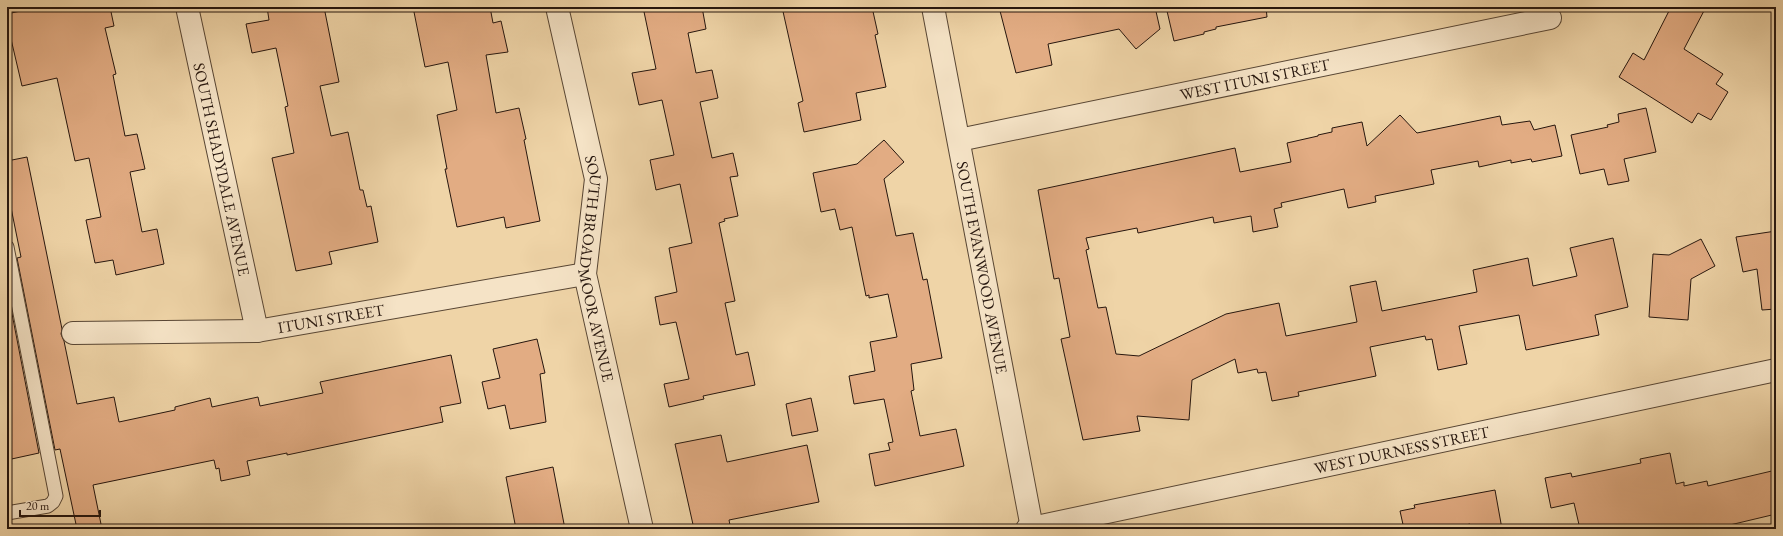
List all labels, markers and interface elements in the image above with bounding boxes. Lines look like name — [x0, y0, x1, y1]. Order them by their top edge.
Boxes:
street label: WEST ITUNI STREET — [1178, 54, 1332, 105]
street label: SOUTH SHADYDALE AVENUE — [188, 61, 255, 278]
street label: SOUTH BROADMOOR AVENUE — [573, 153, 619, 384]
street label: SOUTH EVANWOOD AVENUE — [952, 159, 1012, 375]
street label: ITUNI STREET — [276, 299, 386, 338]
street label: WEST DURNESS STREET — [1312, 421, 1492, 479]
scale bar — [20, 492, 100, 518]
text: 20 m — [26, 498, 50, 514]

